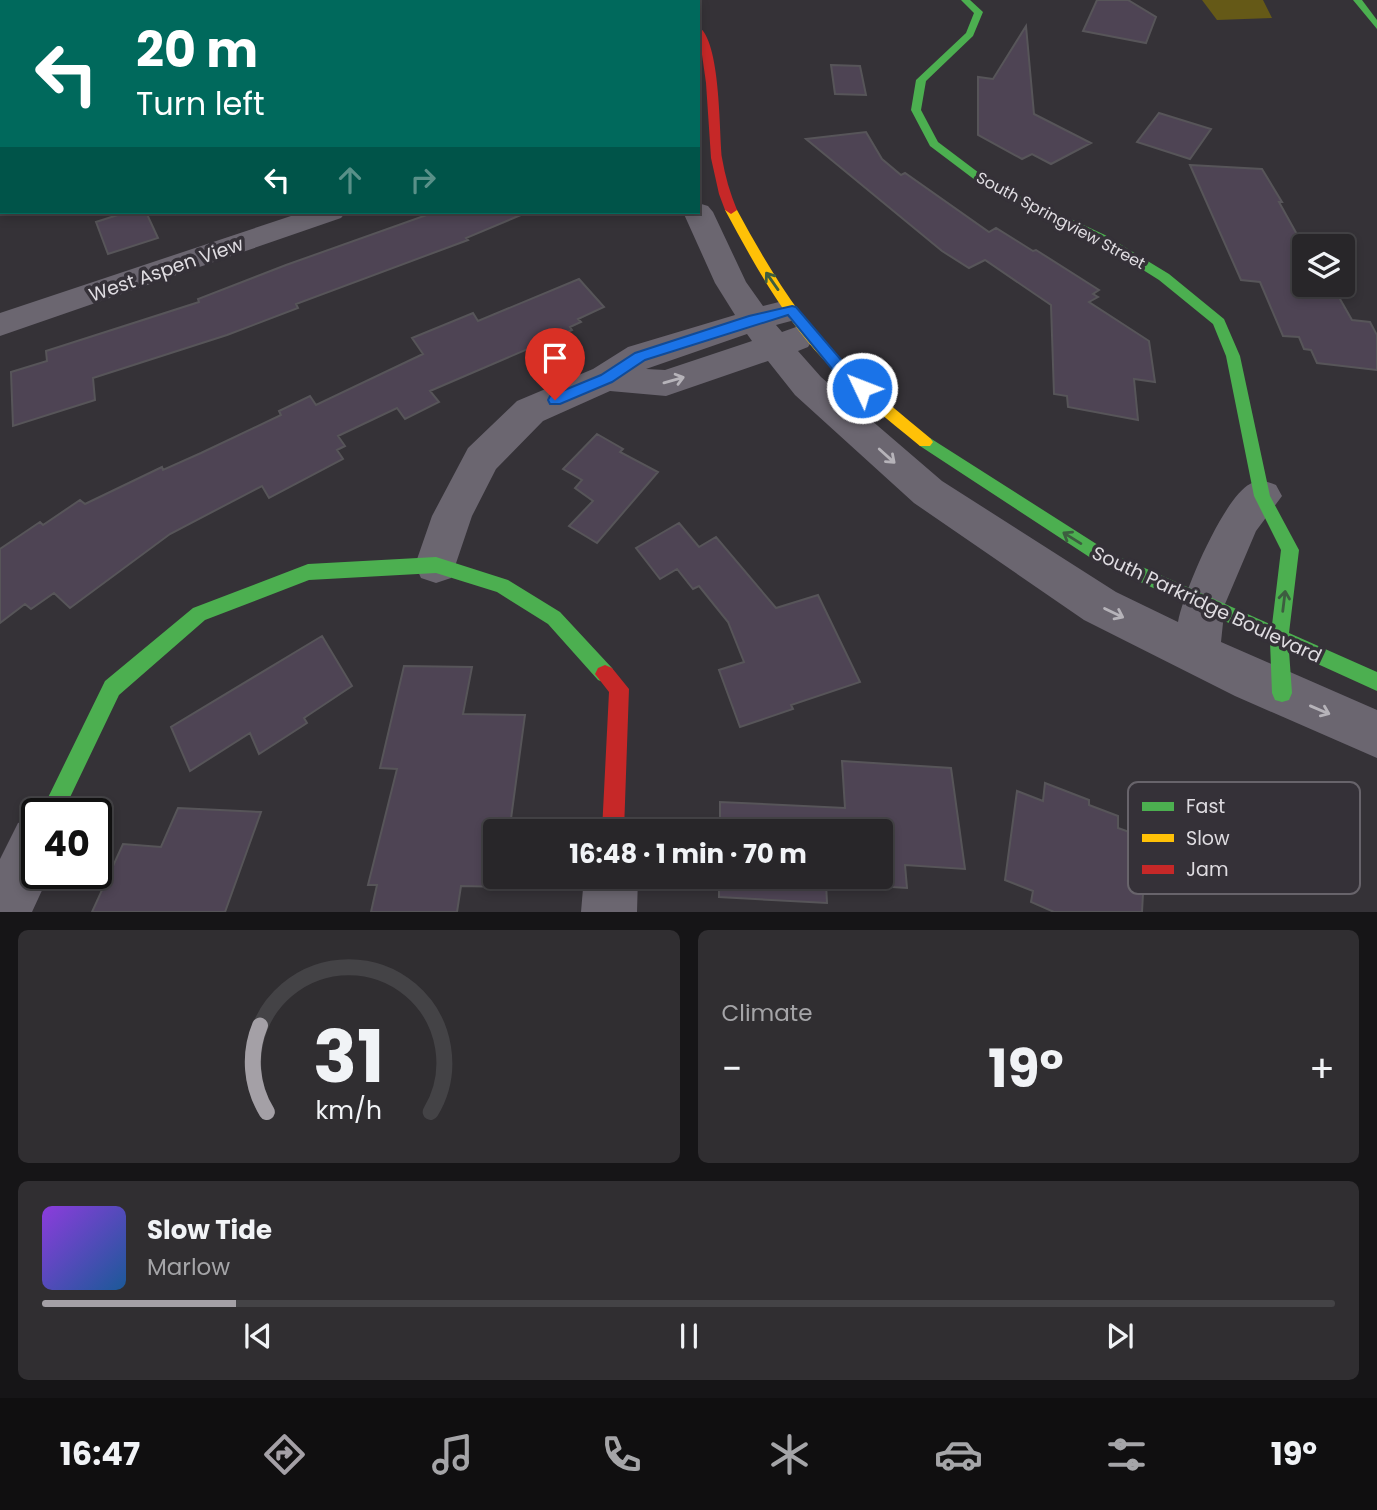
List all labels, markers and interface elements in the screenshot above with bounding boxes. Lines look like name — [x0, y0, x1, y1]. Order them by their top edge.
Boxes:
text: 20 m — [136, 16, 258, 84]
icon: left — [21, 28, 112, 119]
text: Turn left — [136, 81, 265, 126]
icon: left — [258, 161, 296, 199]
icon: ahead — [331, 161, 369, 199]
icon: right — [404, 161, 442, 199]
street label: South Springview Street — [972, 166, 1150, 275]
street label: West Aspen View — [85, 230, 247, 309]
map controls — [1292, 234, 1355, 297]
button: layers — [1292, 234, 1355, 297]
one-way arrow — [765, 272, 779, 292]
pin — [525, 328, 585, 400]
icon: arrive — [536, 339, 574, 377]
position arrow — [825, 351, 899, 425]
one-way arrow — [663, 372, 685, 385]
one-way arrow — [878, 448, 896, 464]
one-way arrow — [1063, 530, 1082, 545]
street label: South Parkridge Boulevard — [1088, 539, 1326, 670]
one-way arrow — [1277, 590, 1290, 613]
one-way arrow — [1103, 606, 1124, 620]
one-way arrow — [1308, 704, 1330, 717]
legend — [1128, 782, 1360, 894]
text: Fast — [1186, 793, 1225, 820]
speed limit sign: 40 — [21, 798, 112, 889]
text: Slow — [1186, 825, 1230, 852]
text: 16:48 · 1 min · 70 m — [569, 836, 807, 872]
text: Jam — [1186, 856, 1228, 883]
text: Climate — [722, 997, 812, 1029]
text: 31 — [313, 1007, 384, 1108]
text: 19° — [988, 1032, 1064, 1105]
text: − — [722, 1042, 742, 1095]
text: + — [1309, 1042, 1335, 1095]
text: km/h — [315, 1093, 382, 1128]
text: Slow Tide — [147, 1212, 272, 1248]
text: Marlow — [147, 1251, 230, 1283]
icon: previous — [239, 1317, 277, 1355]
icon: pause — [670, 1317, 708, 1355]
icon: next — [1101, 1317, 1139, 1355]
icon: directions — [260, 1430, 309, 1479]
icon: music — [428, 1430, 477, 1479]
icon: phone — [597, 1430, 646, 1479]
icon: climate — [765, 1430, 814, 1479]
icon: car — [934, 1430, 983, 1479]
icon: filters — [1102, 1430, 1151, 1479]
text: 16:47 — [60, 1431, 140, 1476]
text: 19° — [1271, 1431, 1317, 1476]

